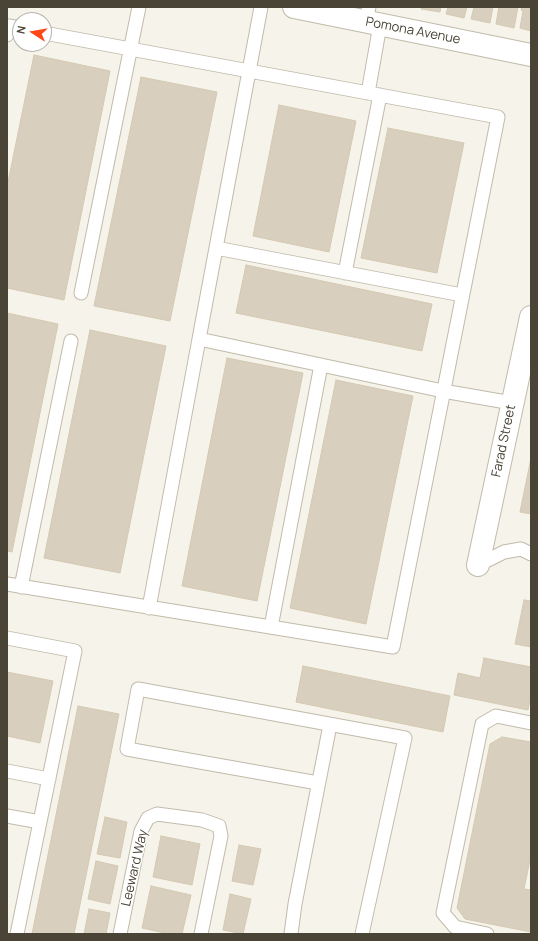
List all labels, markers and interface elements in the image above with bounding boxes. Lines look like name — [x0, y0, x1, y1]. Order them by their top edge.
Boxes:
north arrow — [12, 12, 52, 52]
street label: Pomona Avenue — [364, 14, 462, 48]
text: N — [13, 24, 29, 35]
street label: Farad Street — [489, 403, 519, 479]
street label: Leeward Way — [119, 828, 151, 908]

